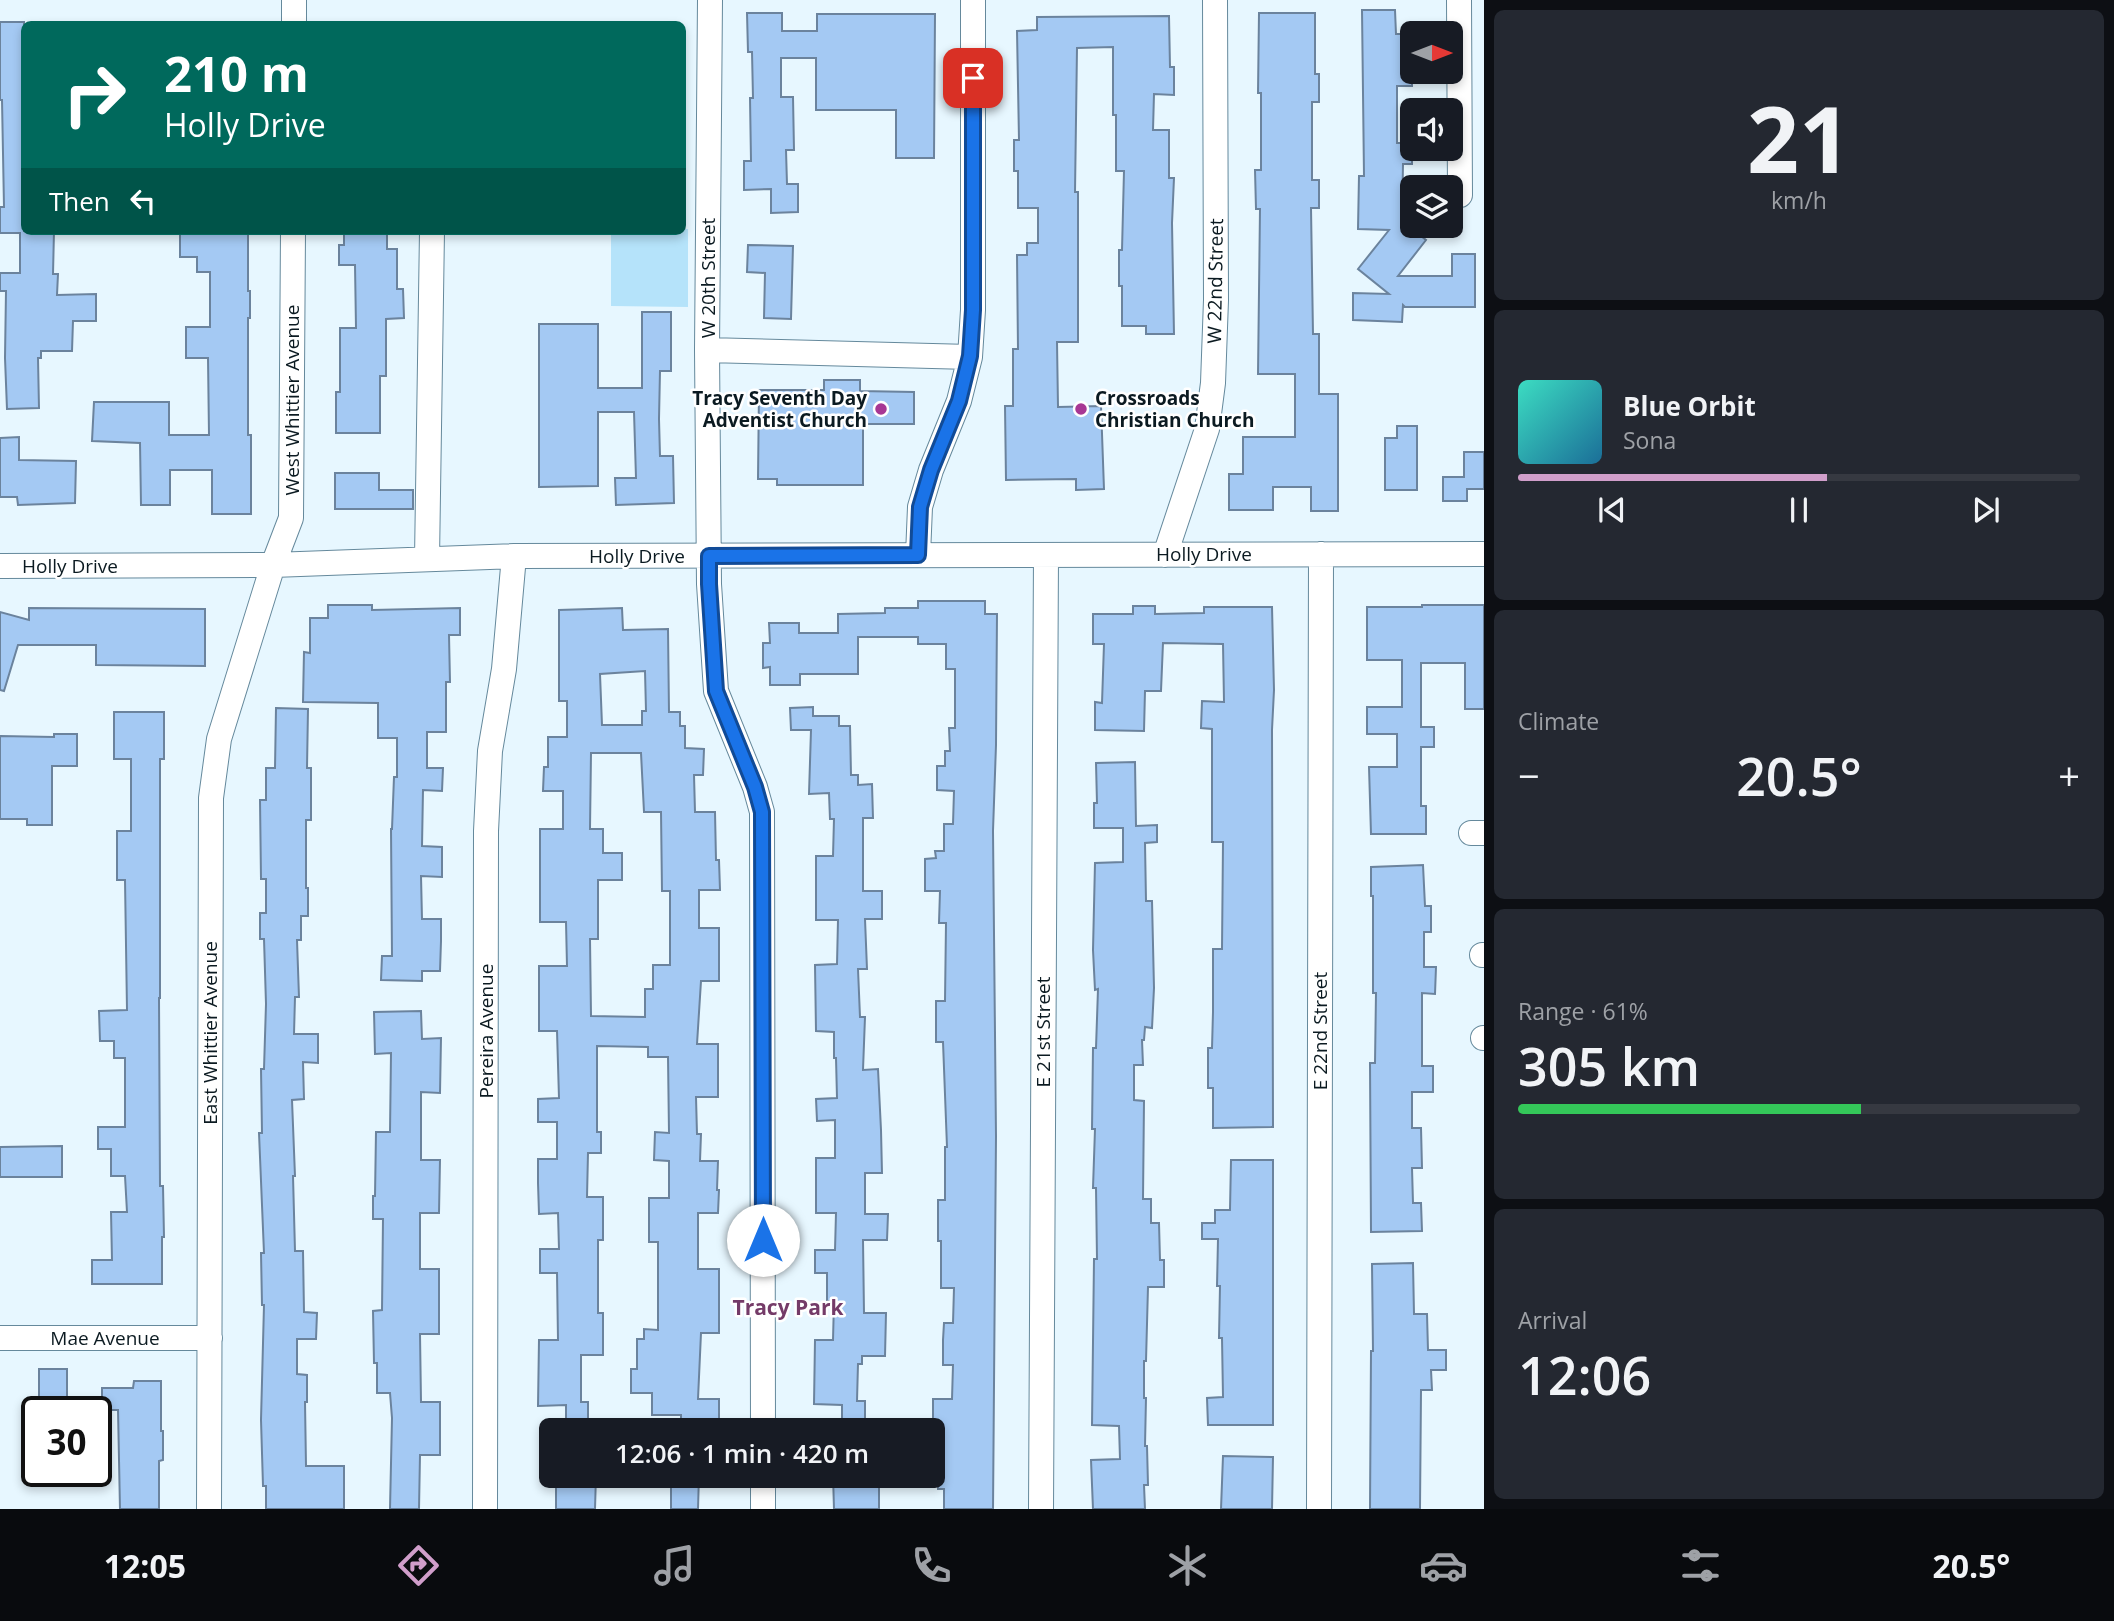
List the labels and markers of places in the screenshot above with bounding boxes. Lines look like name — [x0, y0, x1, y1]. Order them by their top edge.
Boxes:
pin — [943, 48, 1003, 108]
place label: Tracy Seventh Day Adventist Church — [692, 385, 867, 433]
place label: Crossroads Christian Church — [1095, 385, 1254, 433]
marker: Tracy Seventh Day Adventist Church — [873, 401, 889, 417]
marker: Crossroads Christian Church — [1073, 401, 1089, 417]

